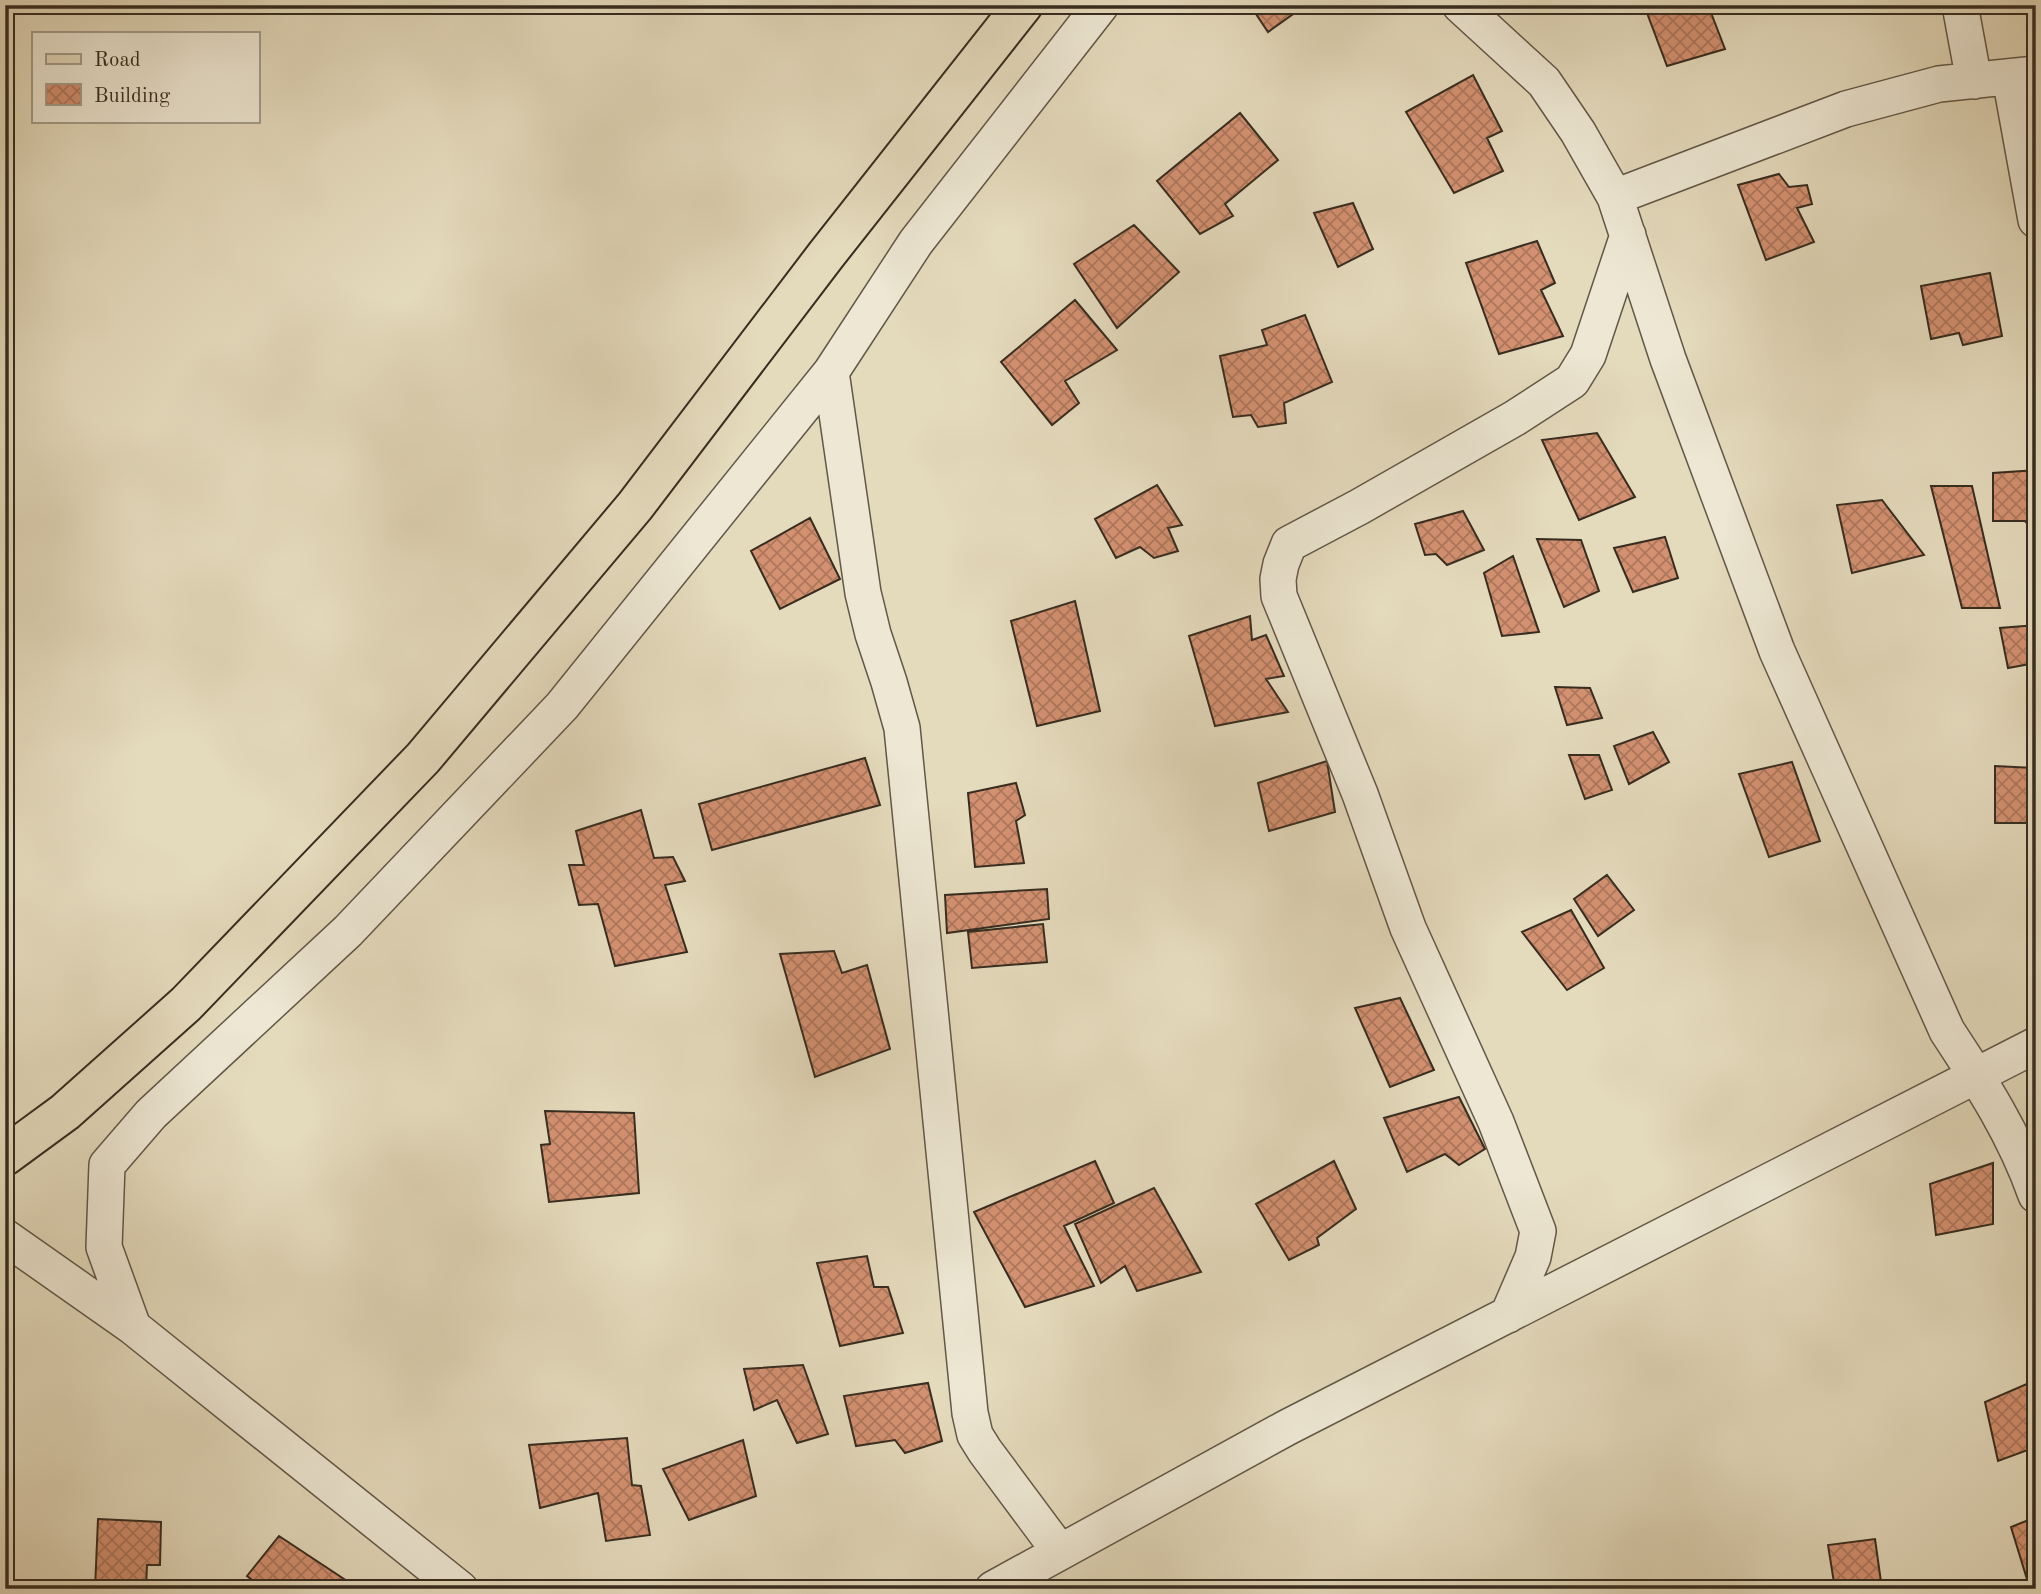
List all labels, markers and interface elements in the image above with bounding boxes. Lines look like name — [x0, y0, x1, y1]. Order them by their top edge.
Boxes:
legend — [32, 32, 259, 122]
text: Road — [94, 50, 141, 71]
text: Building — [94, 86, 171, 107]

